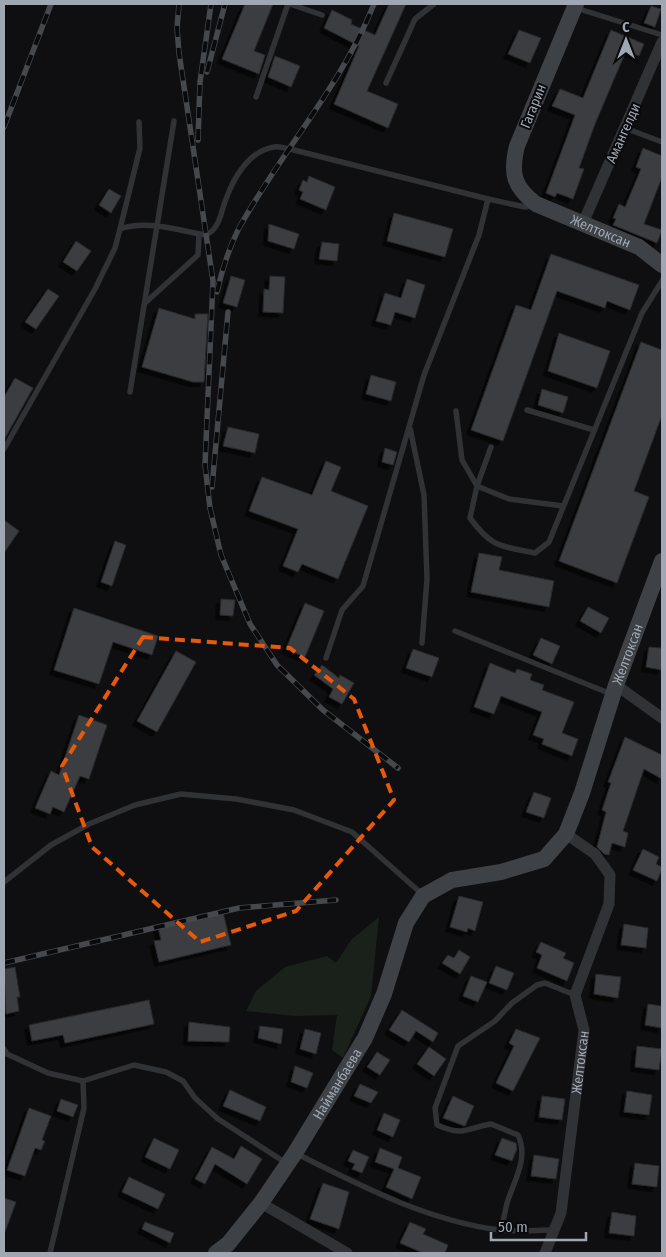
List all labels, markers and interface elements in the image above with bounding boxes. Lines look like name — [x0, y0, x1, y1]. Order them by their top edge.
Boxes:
north arrow — [601, 15, 651, 65]
text: С — [622, 19, 630, 36]
street label: Гагарин — [517, 82, 550, 131]
street label: Амангелди — [603, 101, 644, 166]
street label: Желтоксан — [568, 211, 633, 252]
street label: Желтоксан — [609, 622, 647, 687]
street label: Желтоксан — [568, 1030, 593, 1095]
street label: Найманбаева — [309, 1045, 366, 1123]
scale bar — [491, 1210, 586, 1242]
text: 50 m — [498, 1218, 528, 1236]

